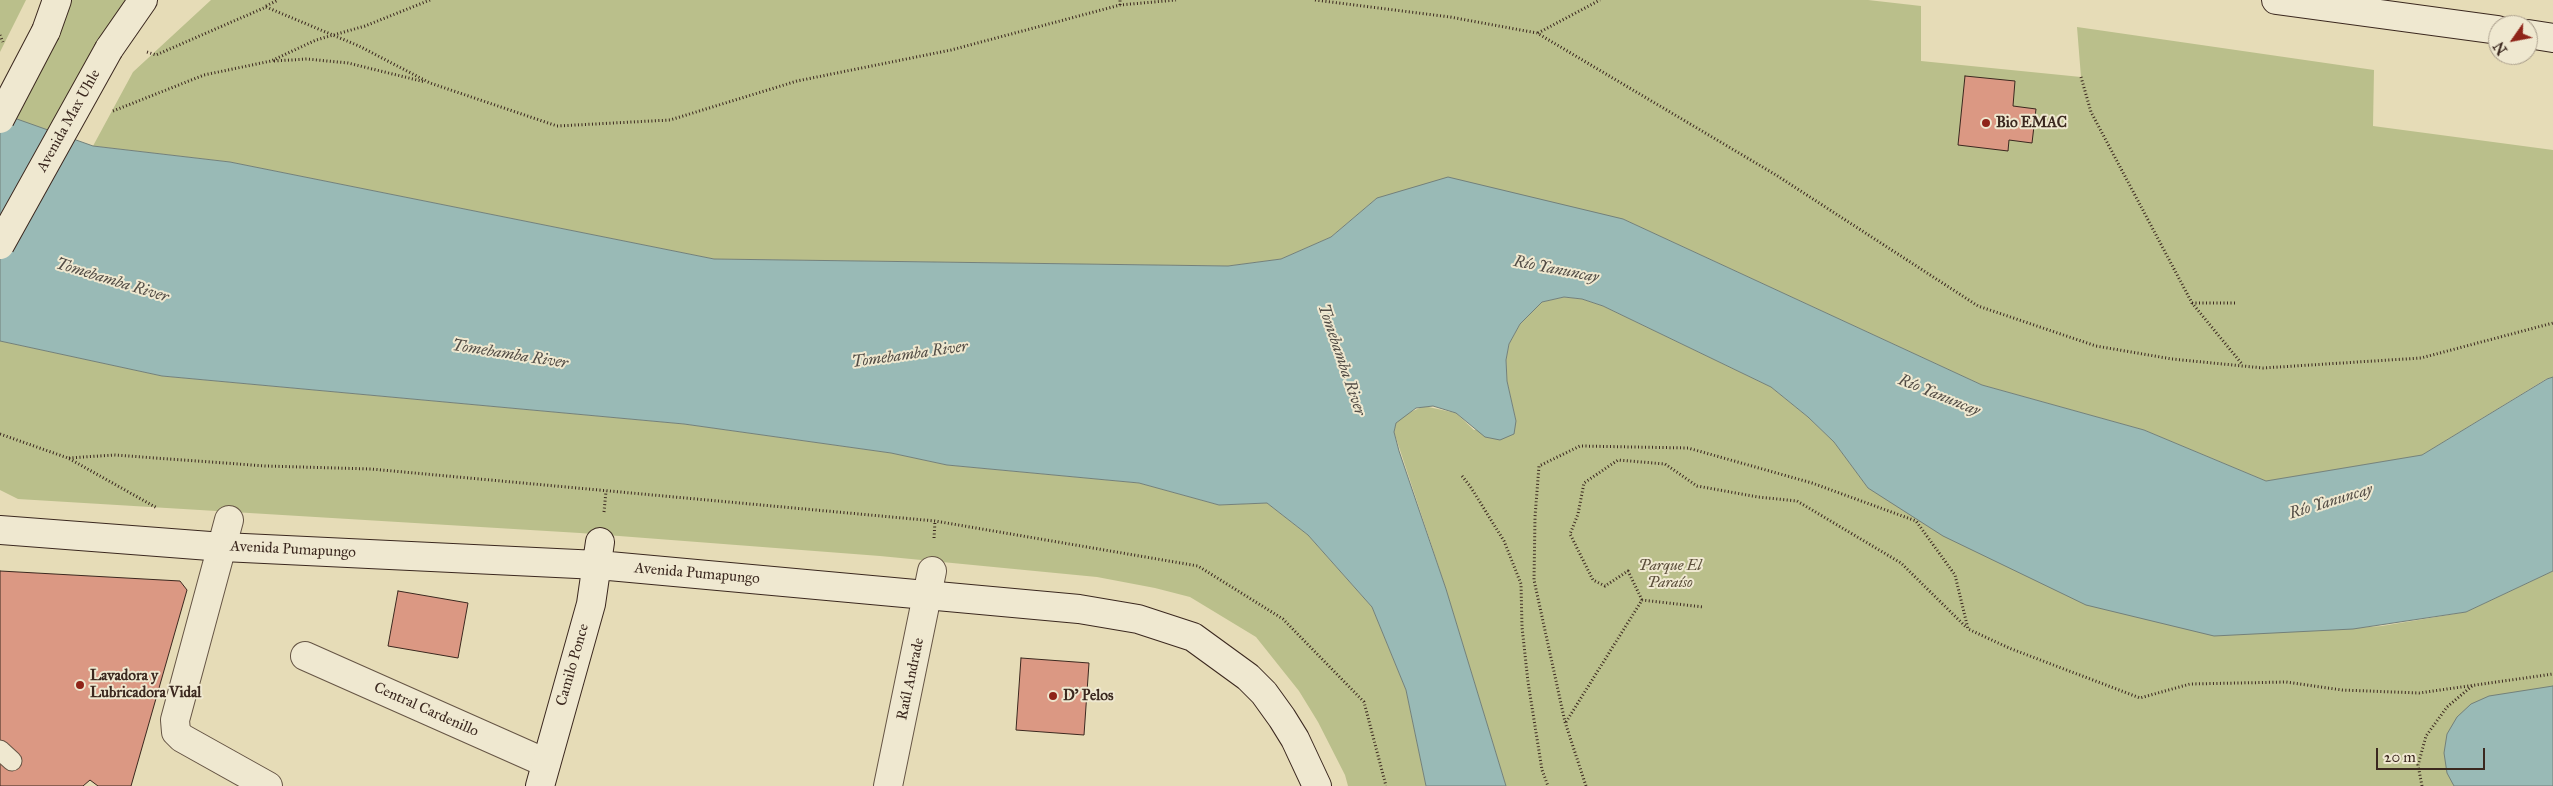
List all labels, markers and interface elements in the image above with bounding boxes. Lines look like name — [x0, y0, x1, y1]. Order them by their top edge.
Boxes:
north arrow — [2488, 15, 2538, 65]
text: N — [2490, 38, 2511, 58]
street label: Avenida Max Uhle — [33, 67, 105, 175]
place label: Bio EMAC — [1996, 114, 2067, 132]
marker: Bio EMAC — [1980, 117, 1992, 129]
water label: Río Yanuncay — [1512, 252, 1600, 288]
water label: Tomebamba River — [53, 255, 171, 307]
water label: Tomebamba River — [1313, 302, 1369, 418]
water label: Tomebamba River — [451, 336, 569, 374]
water label: Tomebamba River — [851, 337, 969, 373]
water label: Río Yanuncay — [1895, 371, 1983, 421]
water label: Río Yanuncay — [2287, 480, 2375, 524]
street label: Avenida Pumapungo — [230, 538, 356, 562]
park label: Parque El Paraíso — [1639, 557, 1701, 592]
street label: Avenida Pumapungo — [634, 560, 760, 588]
street label: Camilo Ponce — [553, 622, 593, 708]
street label: Raúl Andrade — [894, 636, 928, 722]
place label: Lavadora y Lubricadora Vidal — [90, 667, 201, 702]
marker: Lavadora y Lubricadora Vidal — [74, 679, 86, 691]
street label: Central Cardenillo — [371, 679, 481, 741]
place label: D' Pelos — [1063, 687, 1113, 705]
marker: D' Pelos — [1047, 690, 1059, 702]
scale bar — [2378, 738, 2487, 770]
text: 20 m — [2384, 748, 2416, 766]

